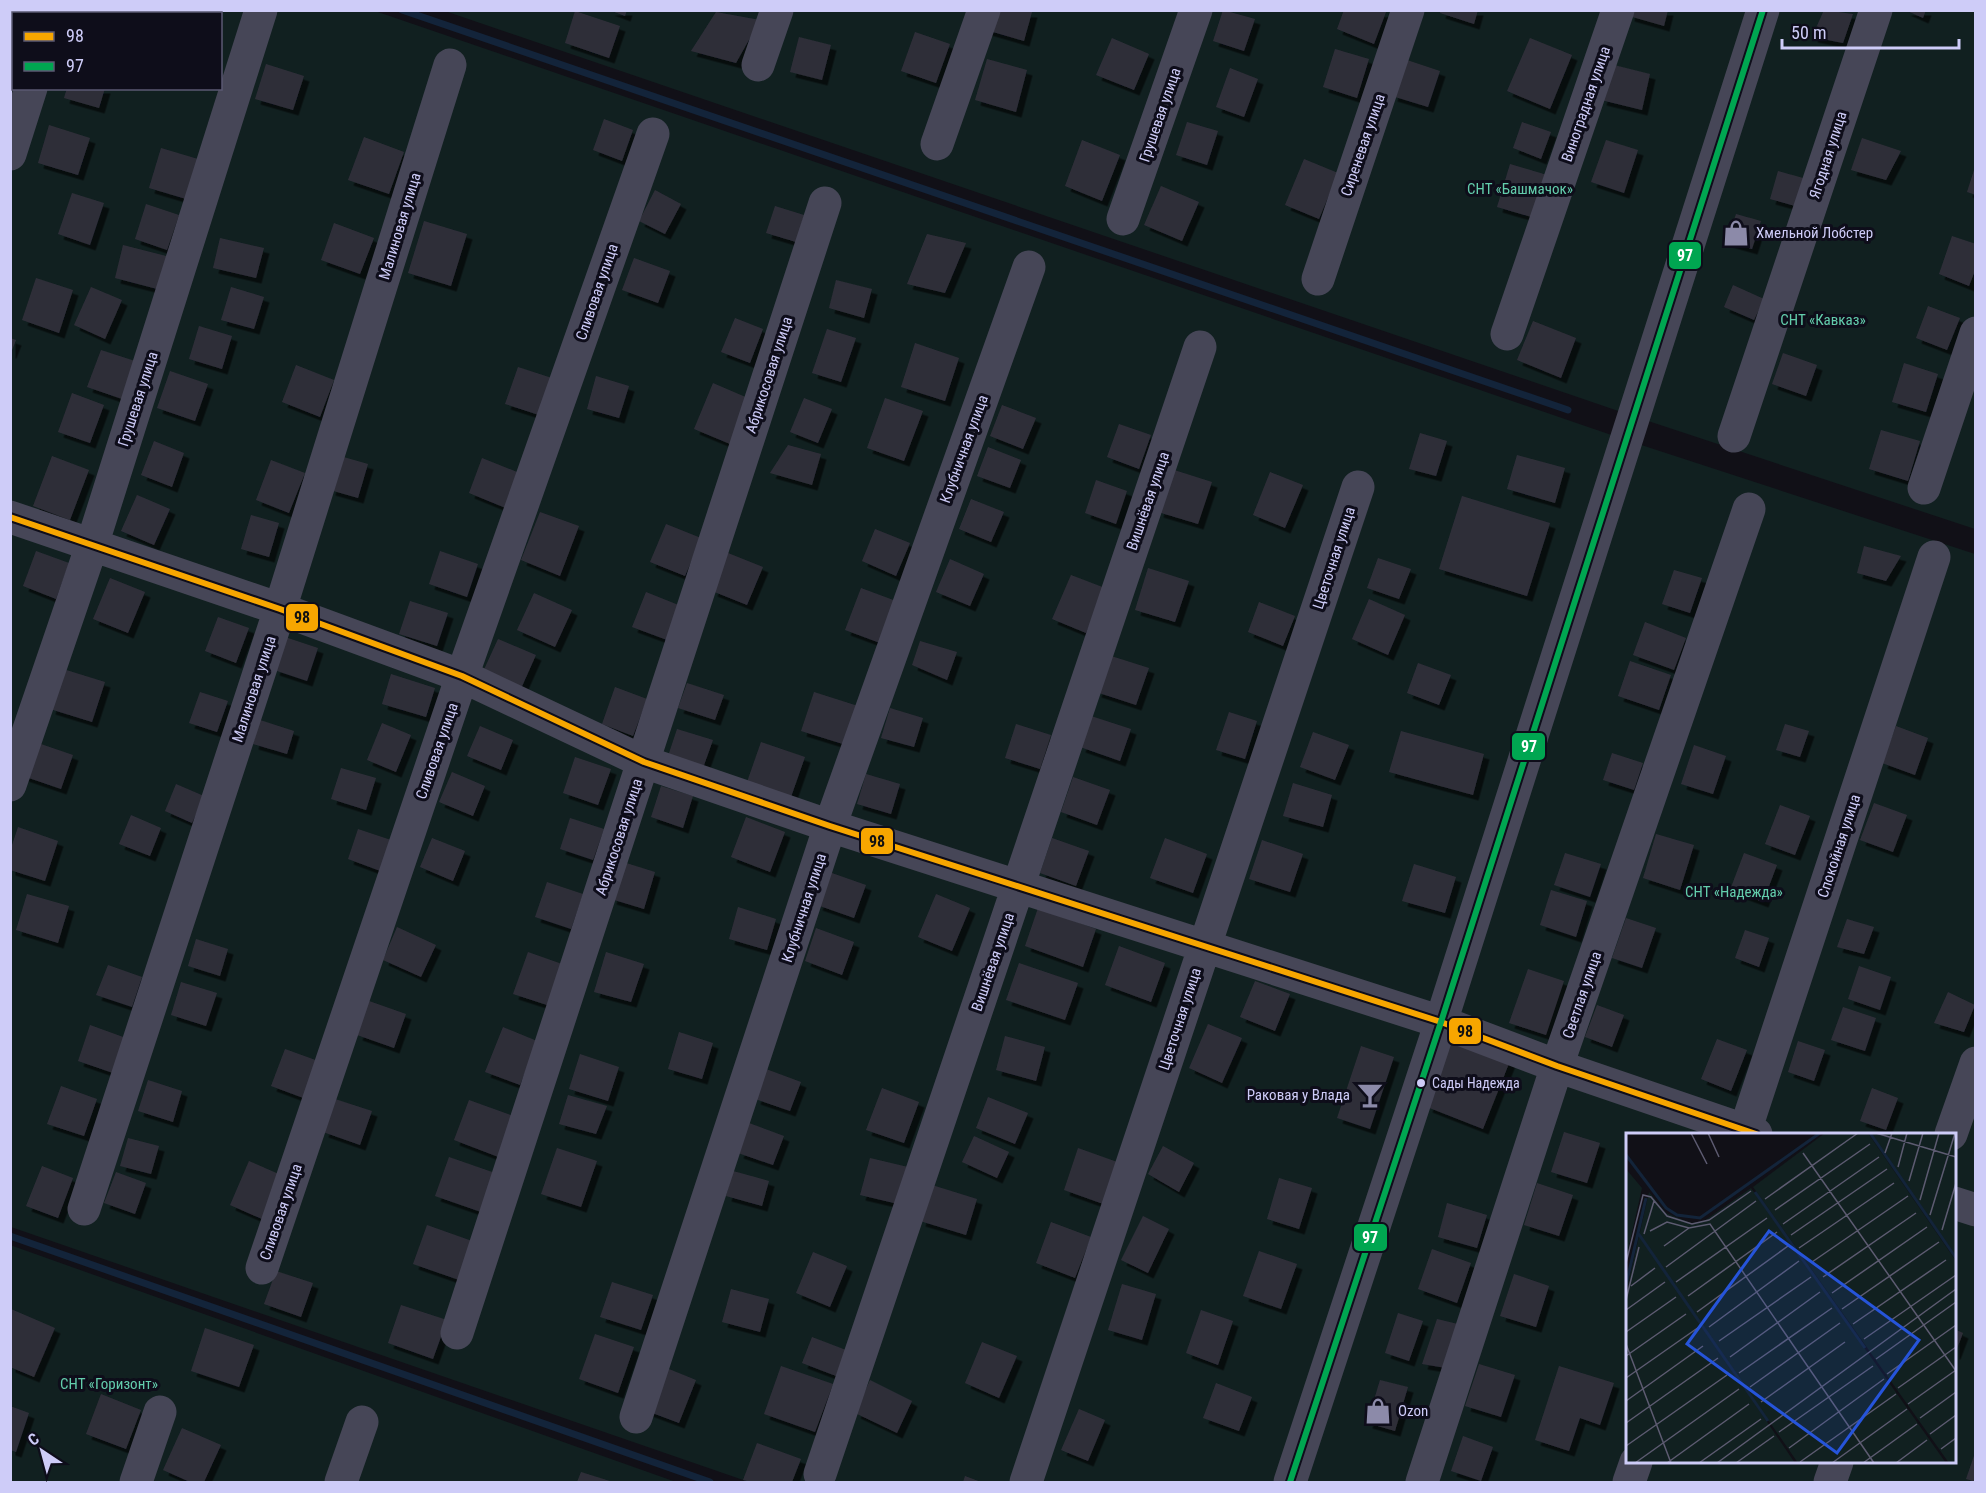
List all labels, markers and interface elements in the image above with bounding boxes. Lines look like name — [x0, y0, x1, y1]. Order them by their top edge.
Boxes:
legend — [12, 12, 222, 90]
scale bar — [1782, 12, 1959, 50]
text: 50 m — [1791, 22, 1826, 43]
text: 98 — [66, 25, 84, 46]
street label: Виноградная улица — [1558, 44, 1614, 164]
text: 97 — [66, 55, 84, 76]
street label: Грушевая улица — [1135, 65, 1185, 165]
street label: Сиреневая улица — [1337, 92, 1389, 198]
street label: Ягодная улица — [1805, 109, 1851, 201]
street label: Малиновая улица — [375, 170, 425, 282]
park label: СНТ «Башмачок» — [1467, 180, 1573, 198]
shop icon: Хмельной Лобстер — [1721, 218, 1751, 248]
place label: Хмельной Лобстер — [1756, 224, 1873, 242]
line badge: 97 — [1668, 241, 1702, 270]
street label: Сливовая улица — [572, 242, 622, 342]
text: 97 — [1677, 246, 1693, 265]
park label: СНТ «Кавказ» — [1780, 311, 1866, 329]
street label: Абрикосовая улица — [742, 314, 796, 436]
street label: Грушевая улица — [114, 349, 162, 449]
street label: Клубничная улица — [936, 392, 992, 506]
street label: Вишнёвая улица — [1123, 449, 1173, 553]
street label: Цветочная улица — [1309, 504, 1359, 612]
line badge: 98 — [285, 603, 319, 632]
text: 98 — [294, 608, 310, 627]
street label: Малиновая улица — [228, 634, 280, 744]
street label: Сливовая улица — [412, 701, 462, 801]
line badge: 97 — [1511, 732, 1546, 761]
text: 97 — [1521, 737, 1537, 756]
street label: Абрикосовая улица — [592, 776, 646, 898]
street label: Спокойная улица — [1814, 792, 1864, 900]
line badge: 98 — [860, 827, 894, 855]
text: 98 — [869, 832, 885, 851]
street label: Клубничная улица — [778, 851, 830, 965]
park label: СНТ «Надежда» — [1685, 883, 1783, 901]
street label: Вишнёвая улица — [968, 910, 1018, 1014]
street label: Светлая улица — [1559, 949, 1605, 1041]
street label: Цветочная улица — [1155, 965, 1205, 1073]
line badge: 98 — [1448, 1017, 1482, 1045]
text: 98 — [1457, 1022, 1473, 1041]
place label: Сады Надежда — [1432, 1075, 1520, 1091]
marker: Сады Надежда — [1415, 1077, 1427, 1089]
bar icon: Раковая у Влада — [1355, 1080, 1385, 1110]
place label: Раковая у Влада — [1247, 1086, 1350, 1104]
inset map — [1626, 1133, 1956, 1463]
street label: Сливовая улица — [256, 1162, 306, 1262]
line badge: 97 — [1353, 1223, 1388, 1252]
text: 97 — [1362, 1228, 1378, 1247]
park label: СНТ «Горизонт» — [60, 1375, 158, 1393]
shop icon: Ozon — [1363, 1396, 1393, 1426]
place label: Ozon — [1398, 1402, 1428, 1420]
north arrow — [12, 1421, 72, 1481]
text: С — [24, 1429, 43, 1450]

